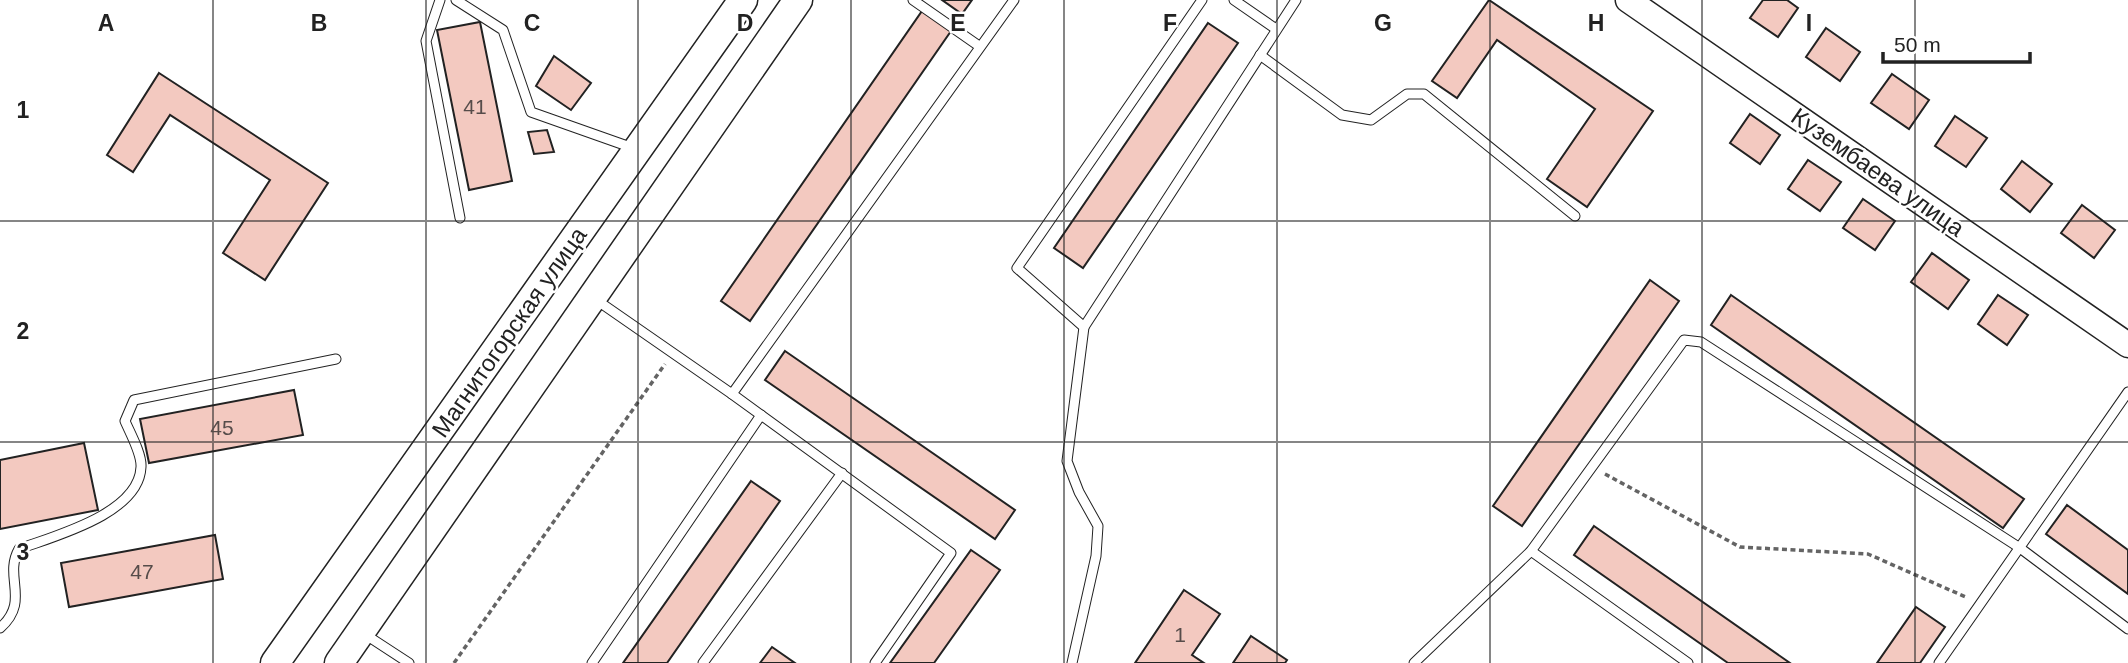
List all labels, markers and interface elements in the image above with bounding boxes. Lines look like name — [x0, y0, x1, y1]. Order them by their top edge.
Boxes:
text: A — [98, 10, 114, 36]
text: B — [311, 10, 327, 36]
text: C — [524, 10, 540, 36]
text: D — [737, 10, 753, 36]
text: E — [950, 10, 966, 36]
text: F — [1163, 10, 1177, 36]
text: G — [1374, 10, 1392, 36]
text: H — [1588, 10, 1604, 36]
text: I — [1806, 10, 1812, 36]
scale bar — [1883, 21, 2030, 65]
text: 50 m — [1894, 33, 1941, 56]
house number: 41 — [463, 95, 487, 118]
text: 1 — [17, 97, 30, 123]
street label: Кузембаева улица — [1786, 102, 1970, 242]
street label: Магнитогорская улица — [426, 221, 592, 442]
text: 2 — [17, 318, 29, 344]
house number: 45 — [210, 416, 234, 439]
text: 3 — [17, 539, 29, 565]
house number: 47 — [130, 560, 154, 583]
house number: 1 — [1174, 623, 1186, 646]

